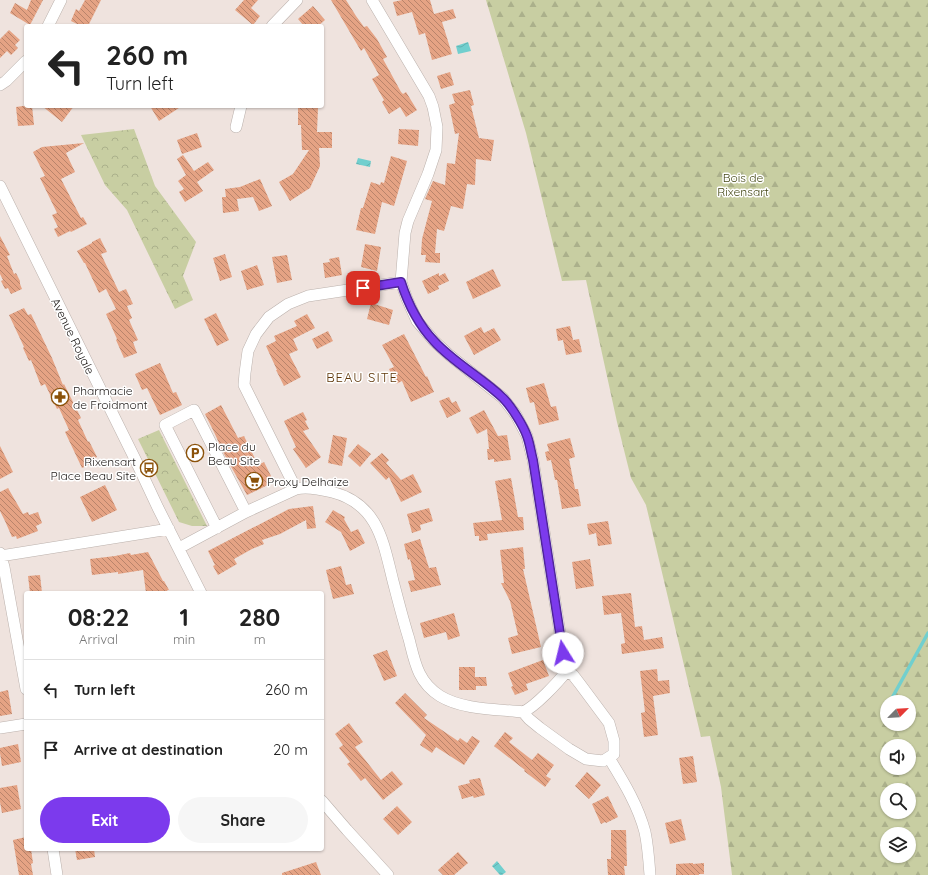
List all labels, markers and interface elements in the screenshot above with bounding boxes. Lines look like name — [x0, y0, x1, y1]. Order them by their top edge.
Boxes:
text: 260 m — [106, 37, 188, 72]
icon: left — [40, 40, 92, 92]
text: Turn left — [106, 72, 174, 95]
park label: Bois de Rixensart — [717, 170, 769, 199]
pin — [346, 271, 380, 305]
icon: arrive — [352, 277, 374, 299]
street label: Avenue Royale — [48, 295, 98, 377]
district label: BEAU SITE — [326, 369, 398, 385]
place label: Pharmacie de Froidmont — [73, 383, 148, 412]
pharmacy icon: Pharmacie de Froidmont — [50, 387, 70, 407]
place label: Place du Beau Site — [208, 439, 260, 468]
parking icon: Place du Beau Site — [185, 443, 205, 463]
place label: Rixensart Place Beau Site — [51, 454, 136, 483]
bus stop icon: Rixensart Place Beau Site — [139, 458, 159, 478]
supermarket icon: Proxy Delhaize — [244, 471, 264, 491]
place label: Proxy Delhaize — [267, 474, 349, 489]
text: 08:22 — [68, 602, 129, 632]
text: 1 — [179, 602, 189, 632]
text: 280 — [239, 602, 280, 632]
text: Arrival — [79, 631, 118, 647]
text: min — [173, 631, 195, 647]
text: m — [254, 631, 266, 647]
position arrow — [542, 632, 584, 674]
icon: left — [40, 679, 62, 701]
text: Turn left — [74, 680, 136, 699]
text: 260 m — [265, 680, 308, 699]
north arrow — [880, 695, 916, 731]
map controls — [880, 695, 916, 863]
icon: arrive — [40, 739, 62, 761]
button: sound — [880, 739, 916, 775]
text: Arrive at destination — [74, 740, 223, 759]
text: 20 m — [273, 740, 308, 759]
button: search — [880, 783, 916, 819]
button: Exit — [40, 797, 170, 843]
button: Share — [178, 797, 308, 843]
button: layers — [880, 827, 916, 863]

